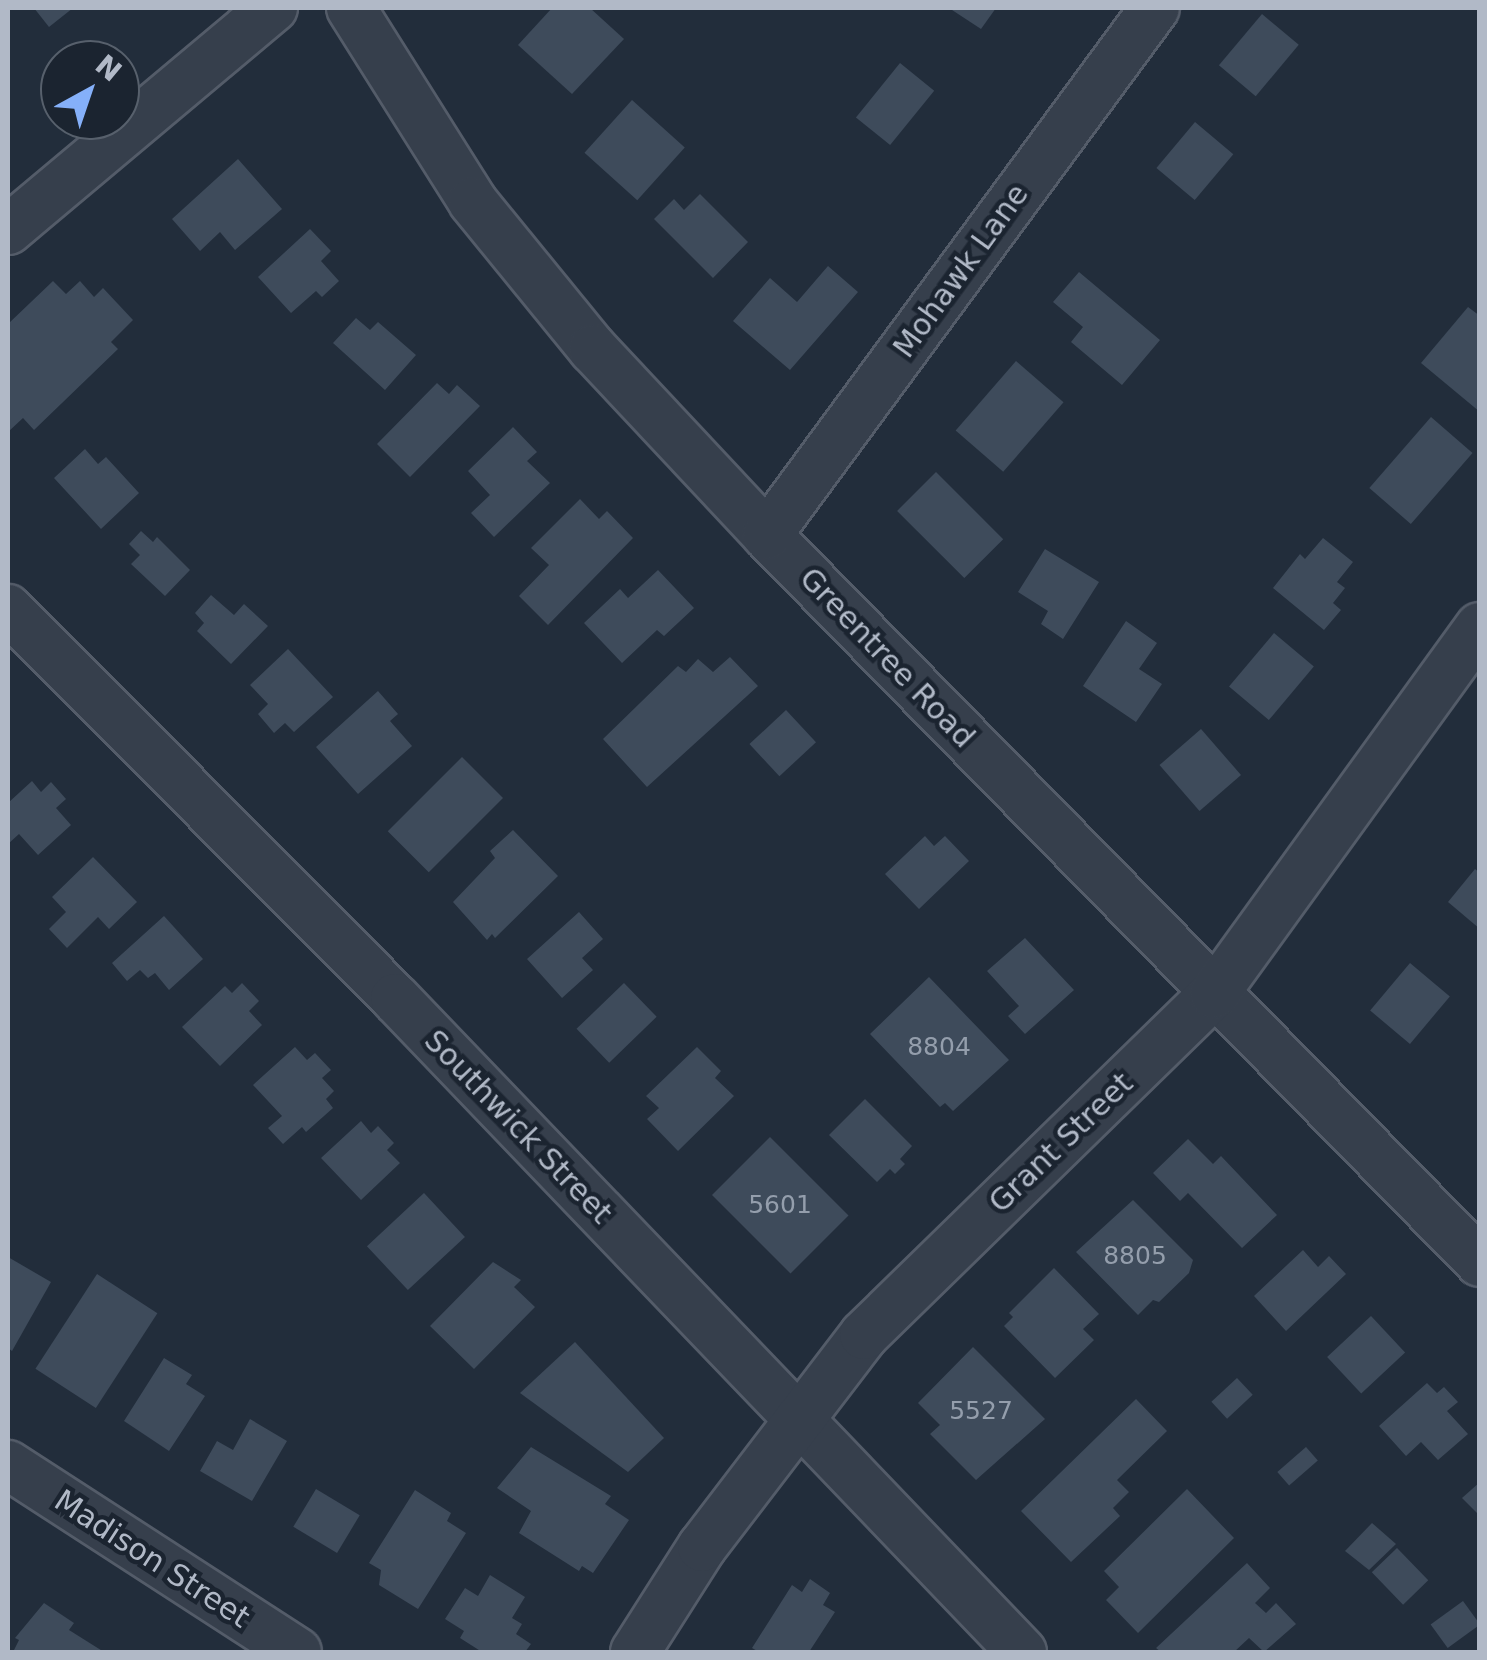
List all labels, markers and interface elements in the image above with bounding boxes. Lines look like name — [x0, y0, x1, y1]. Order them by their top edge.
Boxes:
north arrow — [40, 40, 140, 140]
text: N — [89, 48, 128, 88]
street label: Mohawk Lane — [886, 177, 1036, 365]
street label: Greentree Road — [792, 561, 982, 755]
street label: Southwick Street — [417, 1023, 619, 1231]
house number: 8804 — [907, 1032, 971, 1062]
street label: Grant Street — [982, 1066, 1140, 1220]
house number: 5601 — [748, 1190, 812, 1220]
house number: 8805 — [1103, 1241, 1167, 1271]
house number: 5527 — [949, 1396, 1013, 1426]
street label: Madison Street — [48, 1483, 256, 1635]

